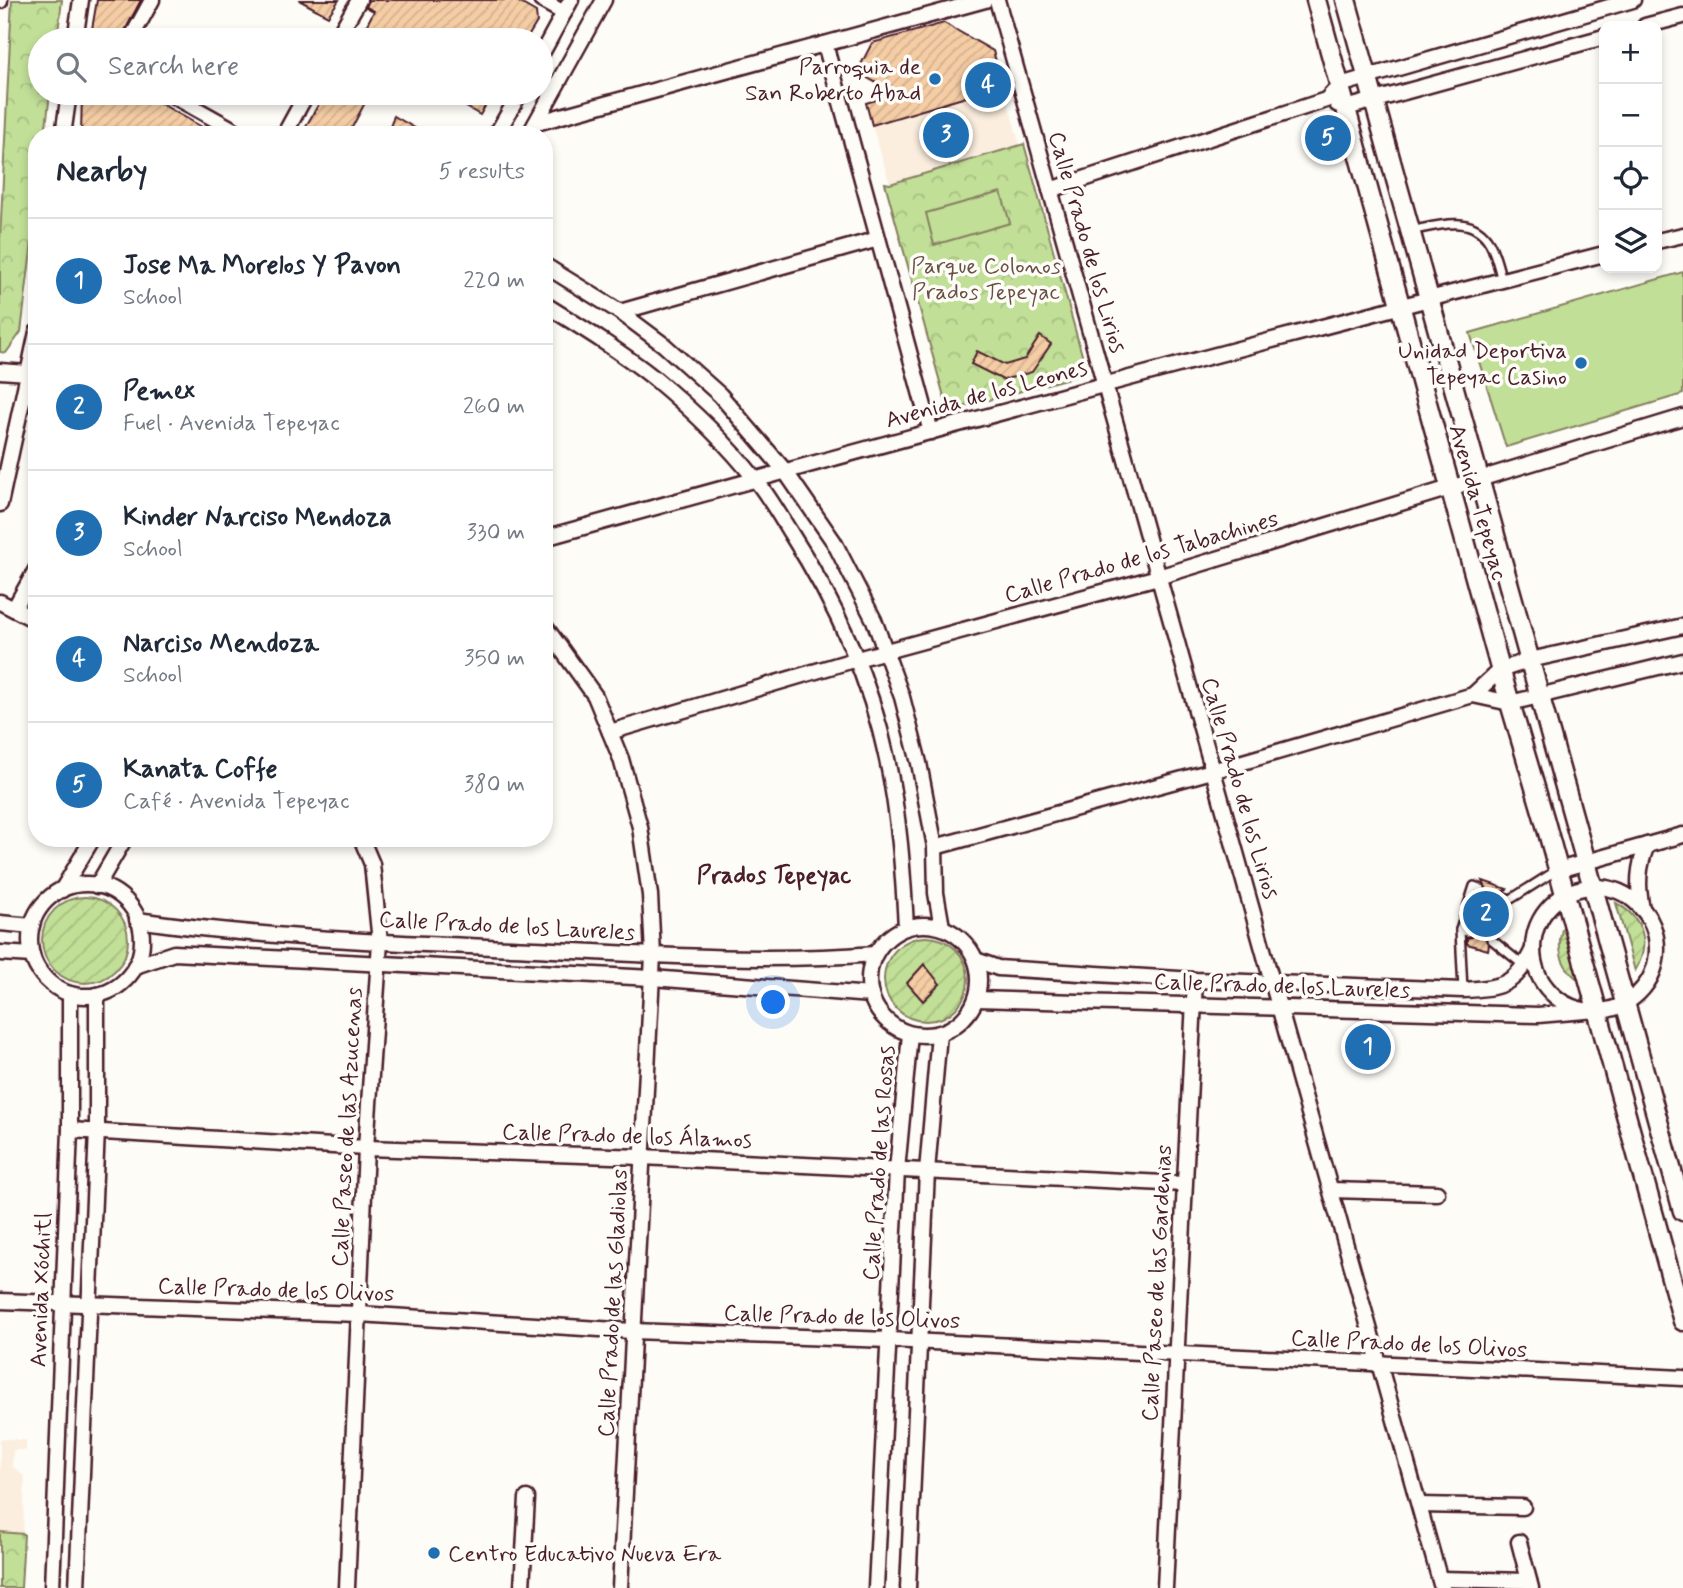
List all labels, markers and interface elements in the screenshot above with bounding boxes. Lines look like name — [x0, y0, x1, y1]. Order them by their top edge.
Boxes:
map controls — [1599, 21, 1662, 273]
button: + — [1599, 21, 1662, 84]
search box — [28, 28, 553, 105]
icon: search — [52, 48, 90, 86]
text: Search here — [108, 50, 239, 84]
place label: Parroquia de San Roberto Abad — [745, 53, 921, 109]
pin: 4 — [965, 59, 1011, 111]
marker: Parroquia de San Roberto Abad — [927, 71, 943, 87]
button: − — [1599, 84, 1662, 147]
pin: 3 — [923, 109, 969, 161]
pin: 5 — [1305, 112, 1351, 164]
street label: Calle Prado de los Lirios — [1040, 128, 1132, 357]
button: locate — [1599, 147, 1662, 210]
text: Nearby — [56, 152, 147, 191]
text: 5 results — [439, 157, 525, 187]
button: layers — [1599, 210, 1662, 273]
text: Jose Ma Morelos Y Pavon — [123, 249, 401, 283]
park label: Parque Colonos Prados Tepeyac — [911, 252, 1061, 308]
text: 1 — [74, 266, 84, 296]
text: 220 m — [463, 266, 525, 296]
text: School — [123, 283, 183, 313]
place label: Unidad Deportiva Tepeyac Casino — [1398, 337, 1567, 393]
street label: Avenida de los Leones — [882, 354, 1091, 436]
marker: Unidad Deportiva Tepeyac Casino — [1573, 355, 1589, 371]
text: Pemex — [123, 375, 195, 409]
text: 2 — [73, 392, 85, 422]
text: 260 m — [463, 392, 525, 422]
text: Fuel · Avenida Tepeyac — [123, 409, 340, 439]
street label: Avenida Tepeyac — [1441, 421, 1514, 584]
text: Kinder Narciso Mendoza — [123, 501, 392, 535]
street label: Calle Prado de los Tabachines — [1001, 504, 1282, 611]
text: 3 — [74, 518, 84, 548]
text: 330 m — [467, 518, 525, 548]
text: School — [123, 535, 183, 565]
text: Narciso Mendoza — [123, 627, 319, 661]
text: 4 — [72, 644, 86, 674]
text: 350 m — [464, 644, 525, 674]
text: School — [123, 661, 183, 691]
street label: Calle Prado de los Lirios — [1193, 674, 1285, 903]
text: Kanata Coffe — [123, 753, 277, 787]
text: 5 — [72, 770, 86, 800]
text: 380 m — [464, 770, 525, 800]
text: Café · Avenida Tepeyac — [123, 787, 350, 817]
district label: Prados Tepeyac — [697, 861, 851, 892]
pin: 2 — [1463, 888, 1509, 940]
street label: Calle Prado de los Laureles — [378, 905, 636, 949]
street label: Calle Prado de los Laureles — [1153, 968, 1411, 1006]
your location — [756, 985, 790, 1019]
street label: Calle Paseo de las Azucenas — [326, 987, 370, 1268]
pin: 1 — [1345, 1021, 1391, 1073]
street label: Calle Prado de las Rosas — [857, 1045, 903, 1282]
street label: Calle Prado de los Álamos — [502, 1118, 752, 1156]
street label: Calle Paseo de las Gardenias — [1136, 1144, 1180, 1422]
street label: Calle Prado de las Gladiolas — [592, 1168, 636, 1438]
street label: Avenida Xóchitl — [24, 1212, 60, 1368]
street label: Calle Prado de los Olivos — [157, 1272, 395, 1310]
street label: Calle Prado de los Olivos — [723, 1299, 961, 1337]
street label: Calle Prado de los Olivos — [1290, 1324, 1528, 1366]
place label: Centro Educativo Nueva Era — [448, 1540, 722, 1570]
marker: Centro Educativo Nueva Era — [426, 1545, 442, 1561]

